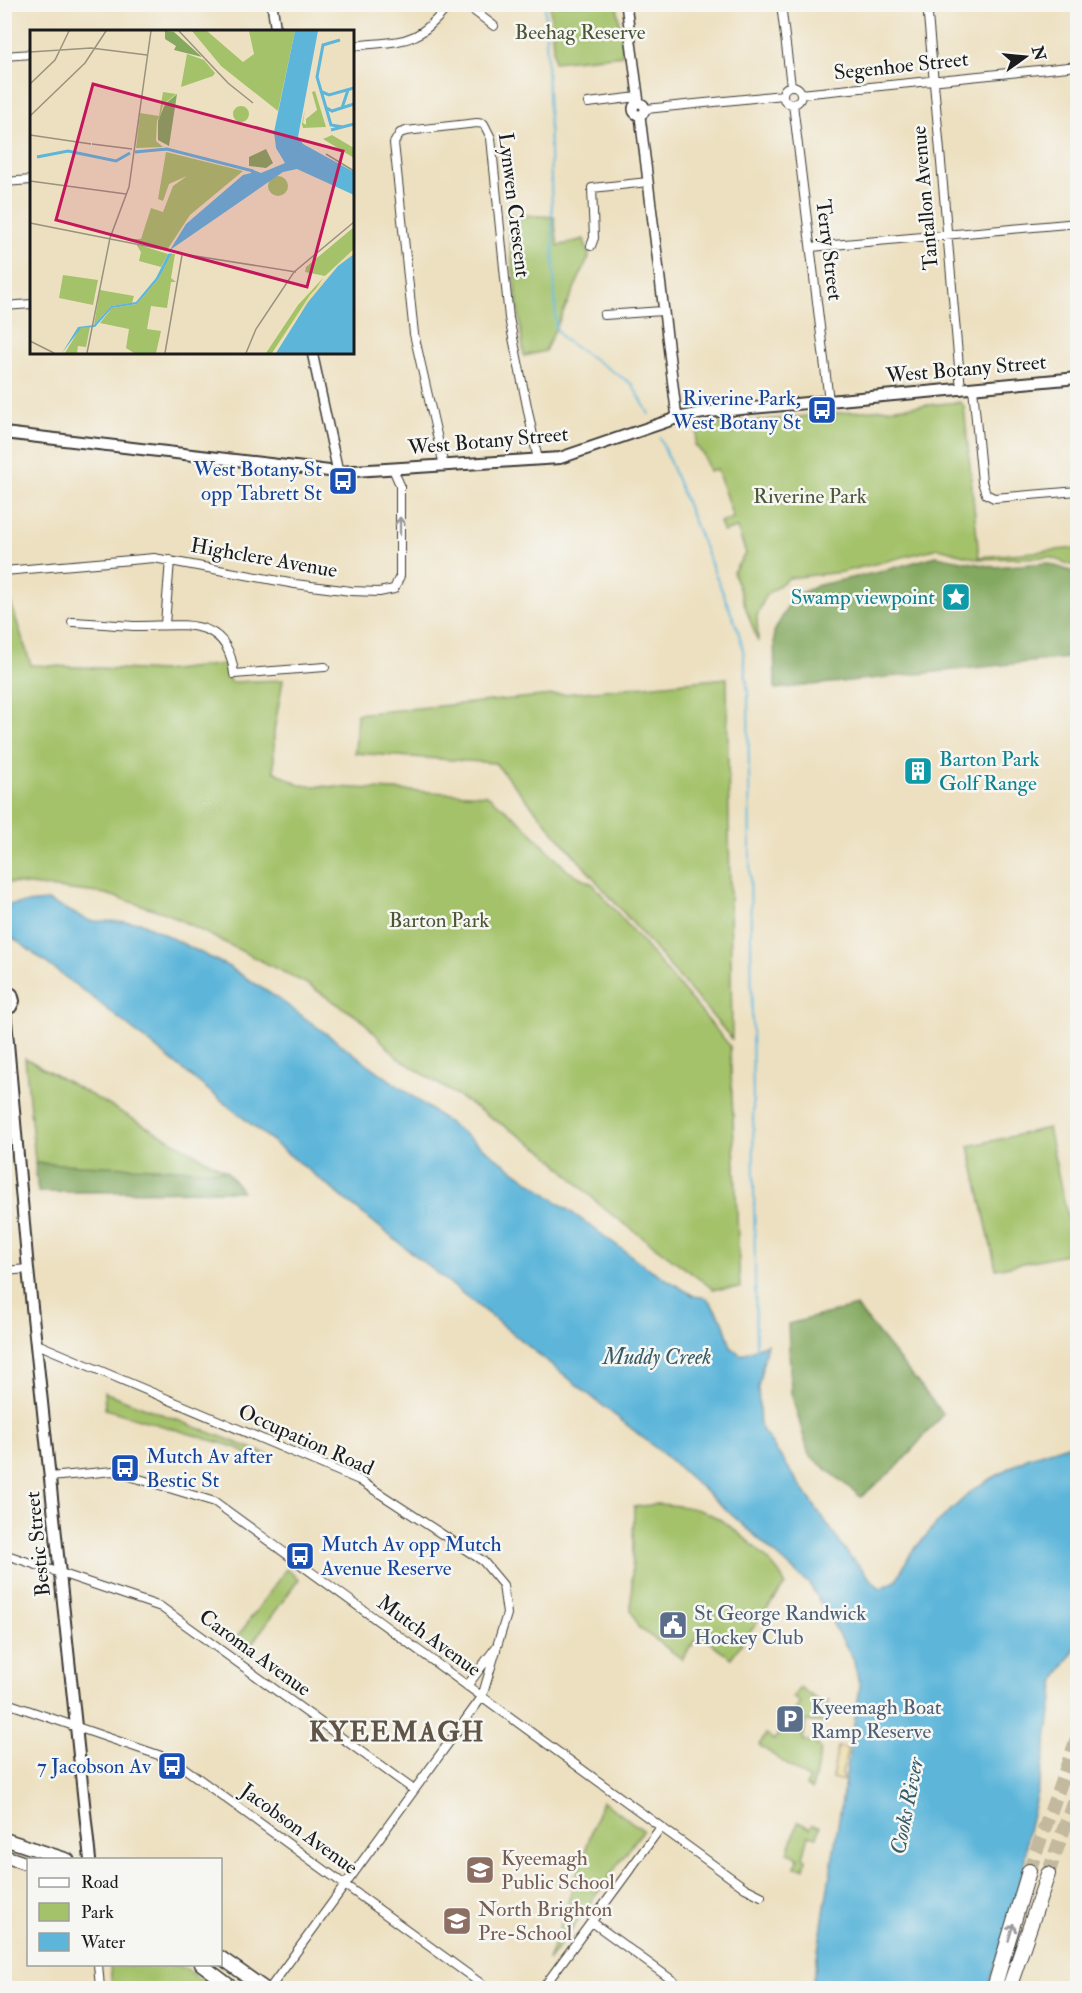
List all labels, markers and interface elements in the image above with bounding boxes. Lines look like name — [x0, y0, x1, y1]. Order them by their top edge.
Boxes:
park label: Beehag Reserve — [514, 19, 646, 46]
north arrow — [995, 27, 1055, 87]
inset map — [30, 30, 354, 354]
text: N — [1027, 43, 1050, 64]
street label: Segenhoe Street — [832, 45, 970, 86]
street label: Tantallon Avenue — [905, 124, 945, 271]
street label: Lynwen Crescent — [492, 131, 536, 279]
street label: Terry Street — [809, 198, 849, 302]
street label: West Botany Street — [884, 349, 1047, 390]
place label: Riverine Park, West Botany St — [671, 385, 801, 436]
bus stop icon: Riverine Park, West Botany St — [806, 394, 838, 426]
street label: West Botany Street — [406, 421, 569, 462]
place label: West Botany St opp Tabrett St — [192, 456, 322, 507]
bus stop icon: West Botany St opp Tabrett St — [327, 465, 359, 497]
park label: Riverine Park — [753, 483, 867, 510]
one-way arrow — [394, 517, 406, 537]
street label: Highclere Avenue — [189, 532, 340, 584]
place icon: Swamp viewpoint — [940, 581, 972, 613]
place label: Swamp viewpoint — [791, 584, 935, 611]
place label: Barton Park Golf Range — [939, 746, 1040, 797]
building icon: Barton Park Golf Range — [902, 755, 934, 787]
park label: Barton Park — [389, 907, 489, 934]
water label: Muddy Creek — [601, 1343, 711, 1371]
street label: Occupation Road — [234, 1398, 379, 1482]
place label: Mutch Av after Bestic St — [146, 1443, 273, 1494]
bus stop icon: Mutch Av after Bestic St — [109, 1452, 141, 1484]
street label: Bestic Street — [19, 1490, 57, 1598]
place label: Mutch Av opp Mutch Avenue Reserve — [320, 1531, 502, 1582]
bus stop icon: Mutch Av opp Mutch Avenue Reserve — [284, 1540, 316, 1572]
street label: Mutch Avenue — [372, 1589, 487, 1683]
place label: St George Randwick Hockey Club — [694, 1600, 866, 1651]
street label: Caroma Avenue — [194, 1603, 316, 1703]
public building icon: St George Randwick Hockey Club — [657, 1609, 689, 1641]
place label: Kyeemagh Boat Ramp Reserve — [811, 1694, 942, 1745]
parking icon: Kyeemagh Boat Ramp Reserve — [774, 1703, 806, 1735]
district label: KYEEMAGH — [309, 1716, 485, 1749]
bus stop icon: 7 Jacobson Av — [156, 1750, 188, 1782]
place label: 7 Jacobson Av — [37, 1753, 152, 1780]
water label: Cooks River — [884, 1753, 930, 1857]
street label: Jacobson Avenue — [234, 1777, 363, 1881]
place label: Kyeemagh Public School — [501, 1845, 615, 1896]
school or university icon: Kyeemagh Public School — [464, 1854, 496, 1886]
legend — [27, 1858, 222, 1966]
text: Road — [81, 1871, 119, 1894]
place label: North Brighton Pre-School — [478, 1896, 613, 1947]
text: Park — [81, 1901, 114, 1924]
school or university icon: North Brighton Pre-School — [441, 1905, 473, 1937]
one-way arrow — [1006, 1923, 1017, 1942]
text: Water — [80, 1931, 125, 1954]

